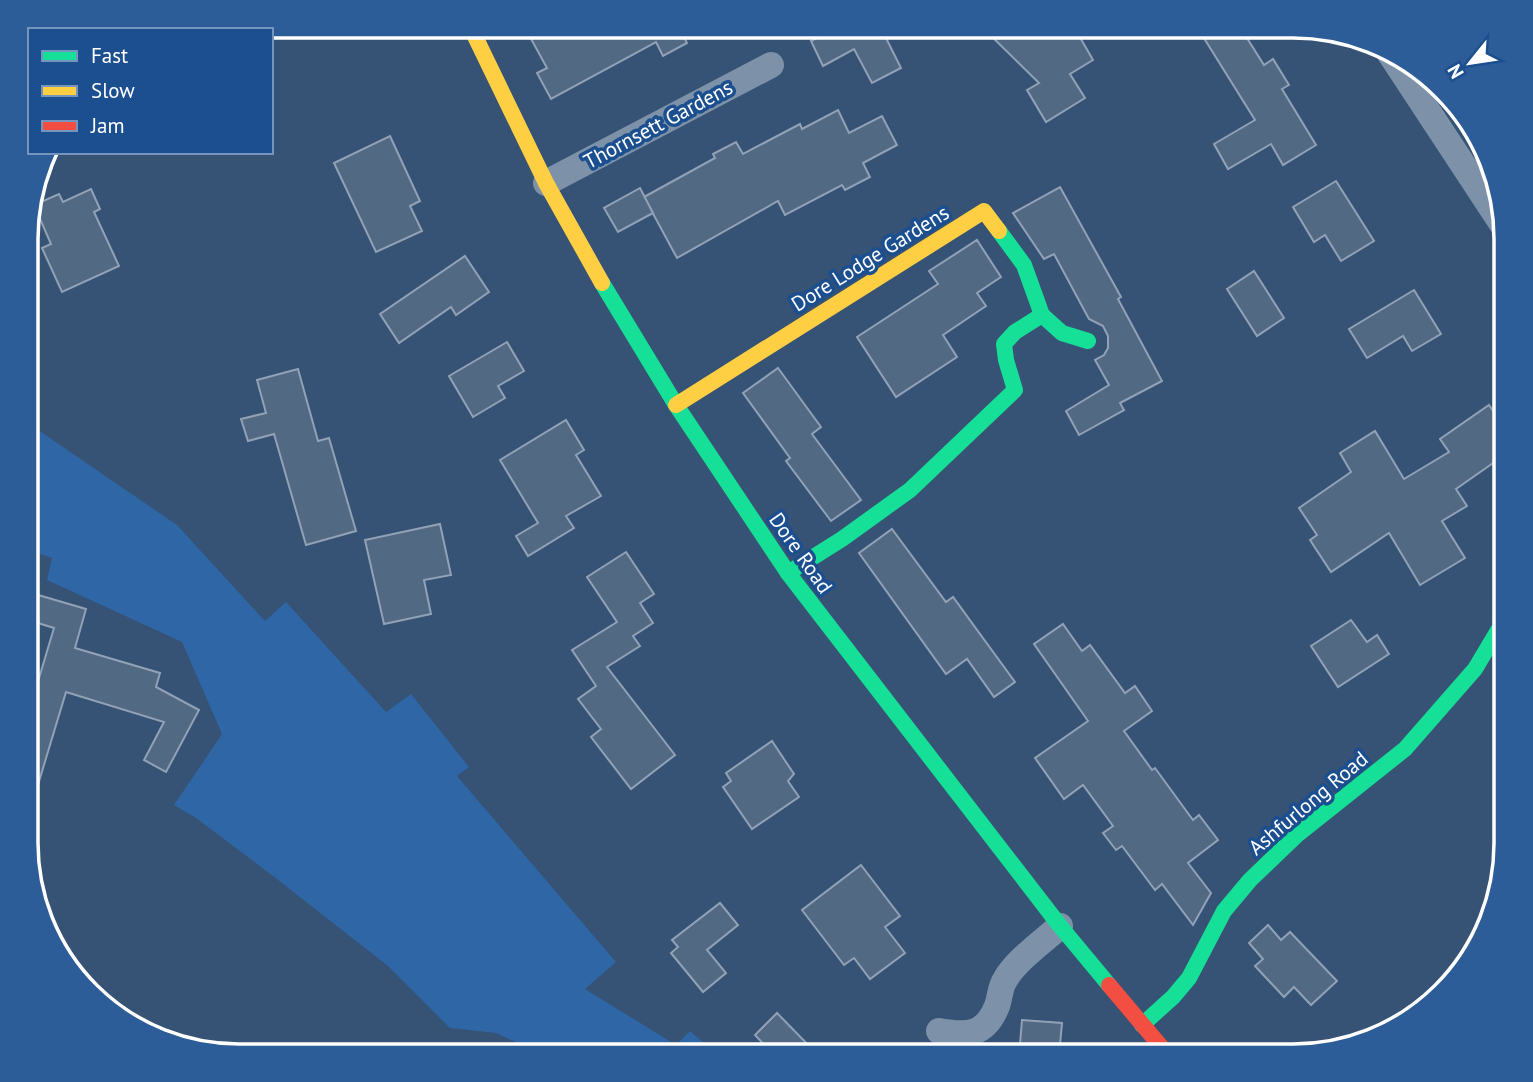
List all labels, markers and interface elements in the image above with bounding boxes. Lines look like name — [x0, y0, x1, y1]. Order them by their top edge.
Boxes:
legend — [28, 28, 273, 154]
north arrow — [1435, 28, 1505, 98]
text: Fast — [91, 42, 128, 69]
text: N — [1442, 60, 1469, 83]
street label: Thornsett Gardens — [579, 73, 737, 175]
text: Slow — [91, 77, 135, 104]
text: Jam — [90, 112, 125, 139]
street label: Dore Lodge Gardens — [786, 199, 954, 317]
street label: Dore Road — [763, 507, 839, 599]
street label: Ashfurlong Road — [1243, 745, 1373, 861]

